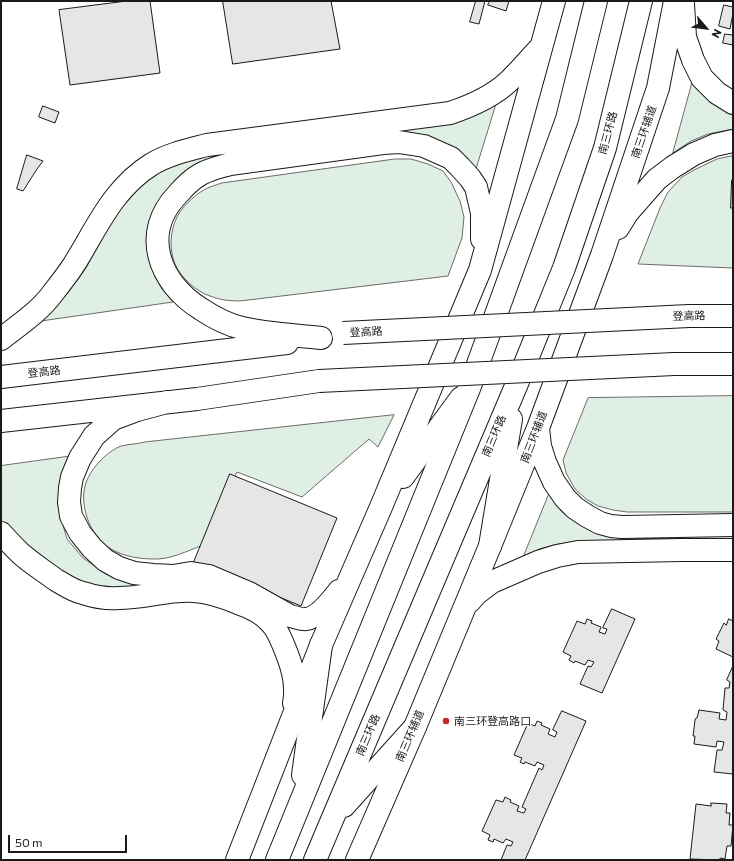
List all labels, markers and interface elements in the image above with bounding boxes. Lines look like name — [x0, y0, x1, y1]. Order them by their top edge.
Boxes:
north arrow — [686, 8, 726, 48]
text: N — [709, 27, 725, 41]
street label: 南三环辅道 — [629, 104, 659, 160]
street label: 南三环路 — [596, 110, 620, 156]
street label: 登高路 — [672, 309, 706, 323]
street label: 登高路 — [349, 325, 383, 339]
street label: 登高路 — [27, 363, 61, 381]
street label: 南三环辅道 — [518, 409, 550, 465]
street label: 南三环路 — [479, 413, 509, 459]
street label: 南三环辅道 — [393, 708, 427, 764]
street label: 南三环路 — [353, 712, 383, 758]
place label: 南三环登高路口 — [454, 714, 531, 728]
marker: 南三环登高路口 — [441, 716, 451, 726]
scale bar — [10, 827, 129, 853]
text: 50 m — [15, 835, 43, 849]

